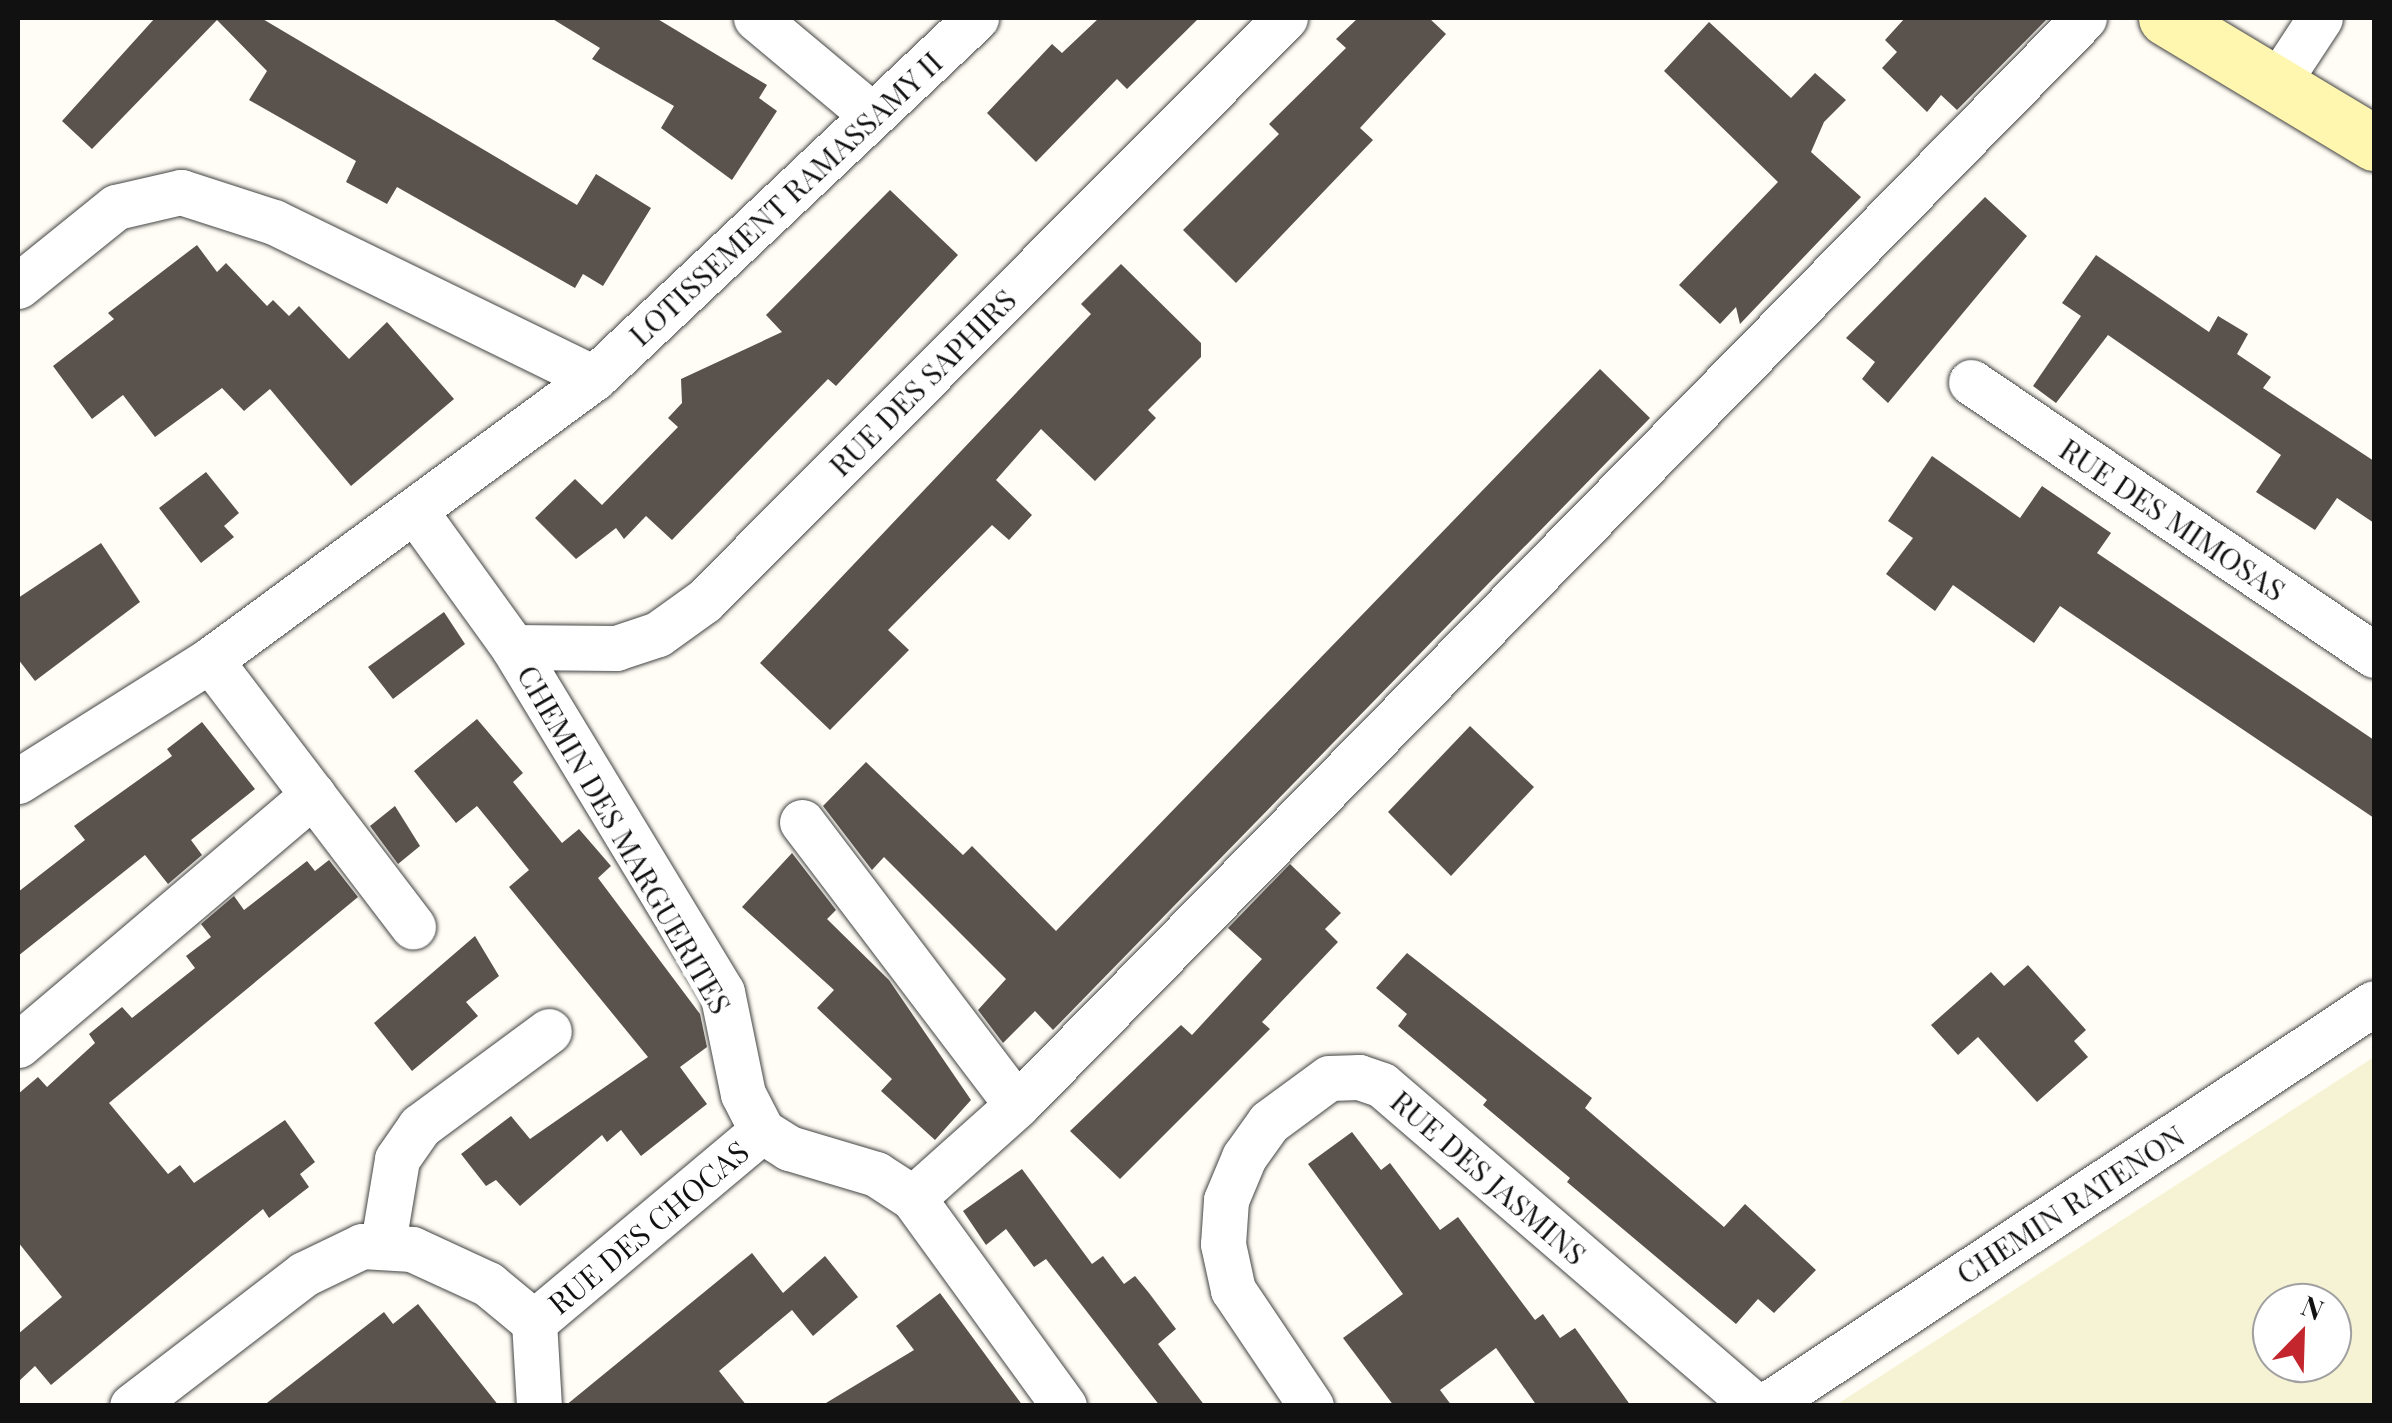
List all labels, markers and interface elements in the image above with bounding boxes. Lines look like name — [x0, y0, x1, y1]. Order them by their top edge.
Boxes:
street label: LOTISSEMENT RAMASSAMY II — [621, 43, 949, 353]
street label: RUE DES SAPHIRS — [821, 281, 1023, 483]
street label: RUE DES MIMOSAS — [2053, 430, 2293, 608]
street label: CHEMIN DES MARGUERITES — [510, 658, 740, 1020]
street label: RUE DES JASMINS — [1384, 1082, 1594, 1272]
street label: CHEMIN RATENON — [1949, 1117, 2191, 1291]
street label: RUE DES CHOCAS — [541, 1133, 755, 1321]
north arrow — [2252, 1283, 2352, 1383]
text: N — [2297, 1286, 2330, 1328]

